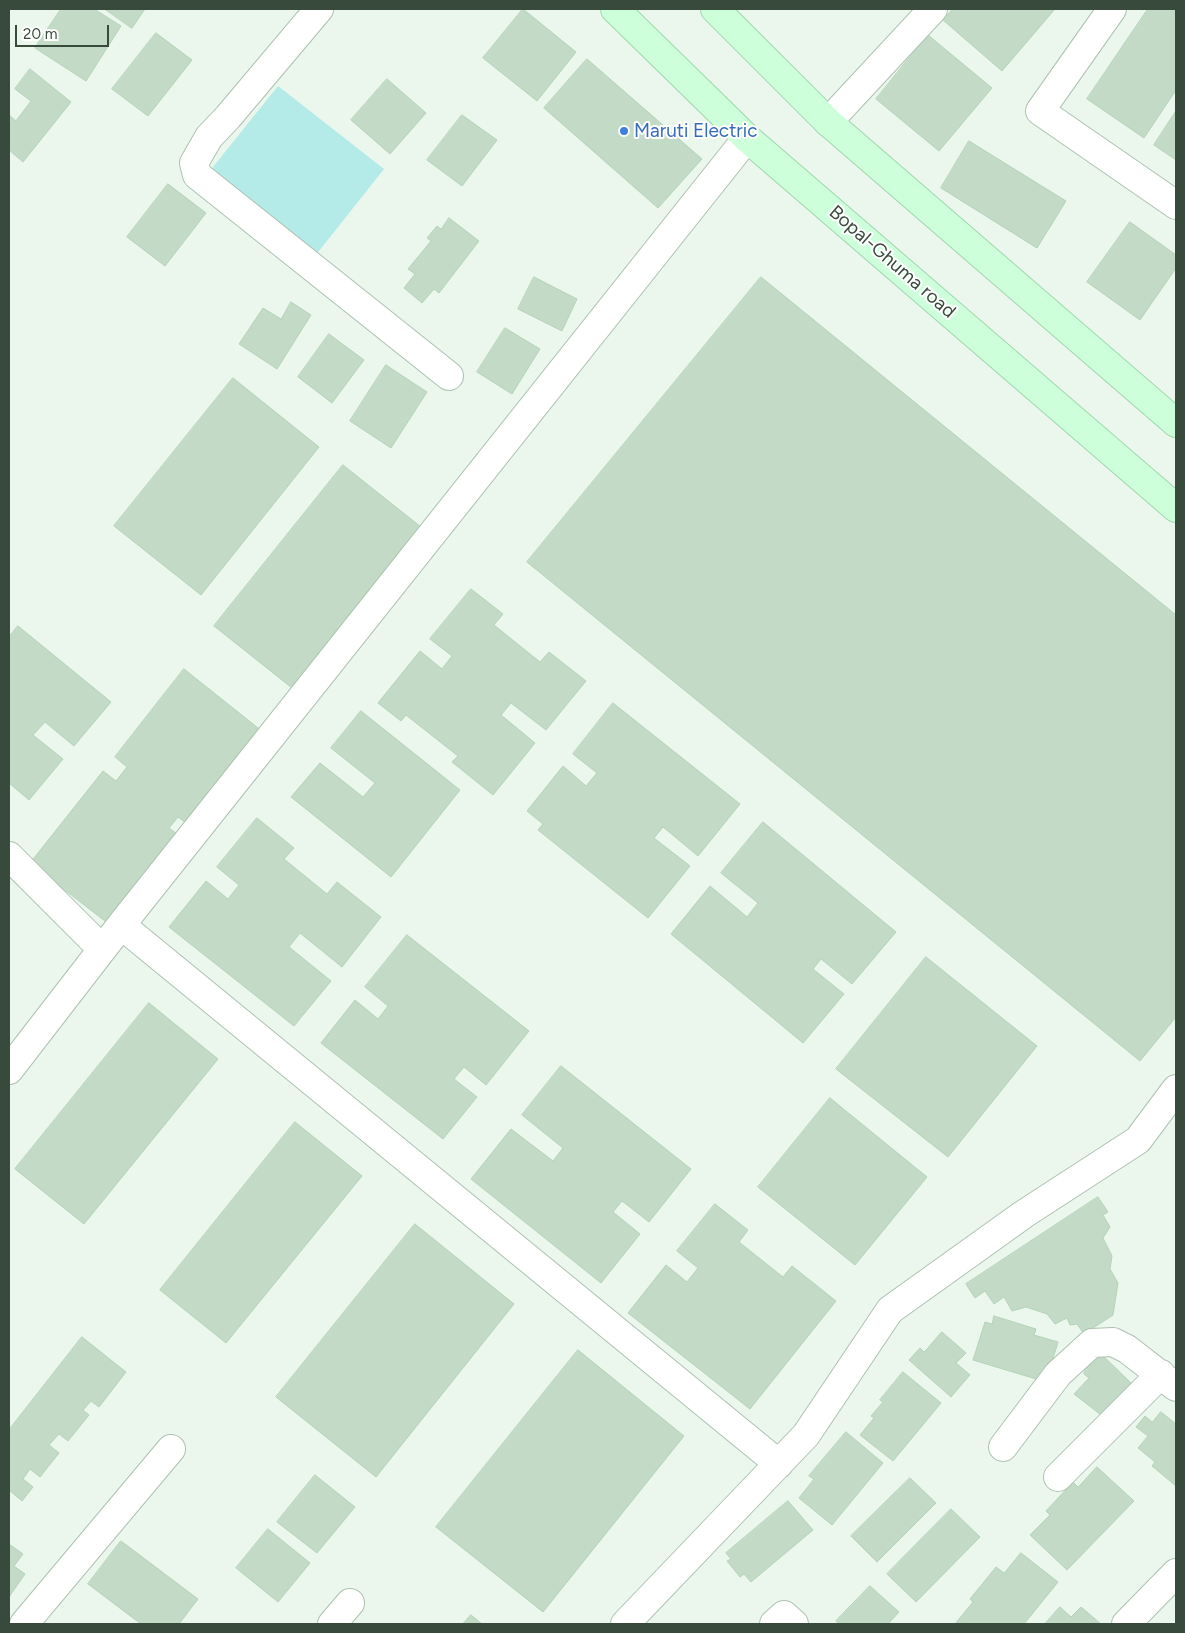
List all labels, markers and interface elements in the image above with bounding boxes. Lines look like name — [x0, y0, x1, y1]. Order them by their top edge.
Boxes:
scale bar — [18, 15, 111, 47]
text: 20 m — [23, 25, 57, 43]
place label: Maruti Electric — [634, 120, 757, 142]
marker: Maruti Electric — [618, 125, 630, 137]
street label: Bopal-Ghuma road — [824, 201, 960, 323]

